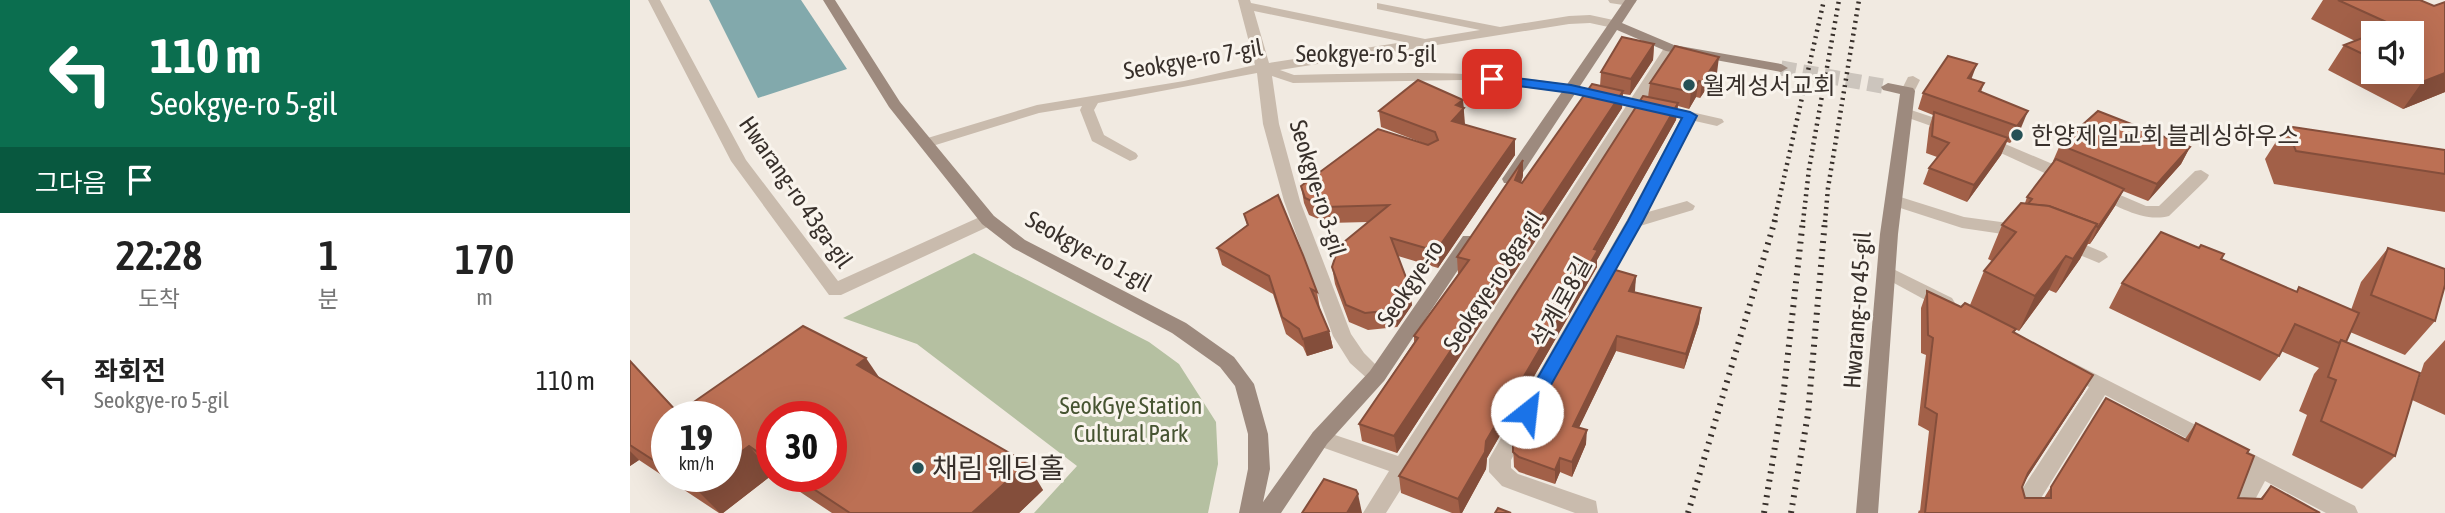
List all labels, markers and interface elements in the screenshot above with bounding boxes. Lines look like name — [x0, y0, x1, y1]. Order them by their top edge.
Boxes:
map controls — [2361, 21, 2424, 84]
button: sound — [2361, 21, 2424, 84]
text: 110 m — [150, 27, 261, 83]
icon: left — [35, 28, 126, 119]
street label: Seokgye-ro 7-gil — [1121, 33, 1265, 85]
street label: Seokgye-ro 5-gil — [1296, 40, 1437, 67]
pin — [1462, 49, 1522, 109]
icon: arrive — [1473, 60, 1511, 98]
place label: 월계성서교회 — [1703, 72, 1835, 99]
marker: 월계성서교회 — [1681, 77, 1697, 93]
text: Seokgye-ro 5-gil — [150, 85, 338, 122]
street label: Hwarang-ro 43ga-gil — [734, 111, 859, 273]
street label: Seokgye-ro 3-gil — [1285, 117, 1352, 260]
place label: 한양제일교회 블레싱하우스 — [2031, 122, 2299, 149]
marker: 한양제일교회 블레싱하우스 — [2009, 127, 2025, 143]
icon: arrive — [121, 161, 159, 199]
text: 그다음 — [35, 168, 107, 198]
street label: Seokgye-ro 1-gil — [1021, 205, 1157, 297]
street label: Seokgye-ro 8ga-gil — [1438, 205, 1549, 356]
street label: Hwarang-ro 45-gil — [1838, 230, 1876, 389]
text: 22:28 — [116, 231, 202, 279]
text: 1 — [319, 231, 338, 279]
text: 170 — [455, 235, 514, 283]
street label: Seokgye-ro — [1371, 235, 1449, 331]
street label: 석계로8길 — [1525, 252, 1597, 352]
text: m — [476, 284, 493, 310]
text: 도착 — [138, 286, 180, 312]
text: 분 — [318, 286, 339, 312]
text: 좌회전 — [94, 356, 166, 386]
icon: left — [35, 362, 73, 400]
text: 110 m — [536, 366, 595, 396]
position arrow — [1490, 375, 1564, 449]
text: Seokgye-ro 5-gil — [94, 387, 229, 413]
park label: SeokGye Station Cultural Park — [1060, 392, 1202, 447]
speed limit sign: 30 — [756, 401, 847, 492]
text: 19 — [680, 417, 713, 457]
place label: 채림 웨딩홀 — [932, 452, 1065, 484]
text: km/h — [679, 453, 714, 474]
marker: 채림 웨딩홀 — [910, 460, 926, 476]

